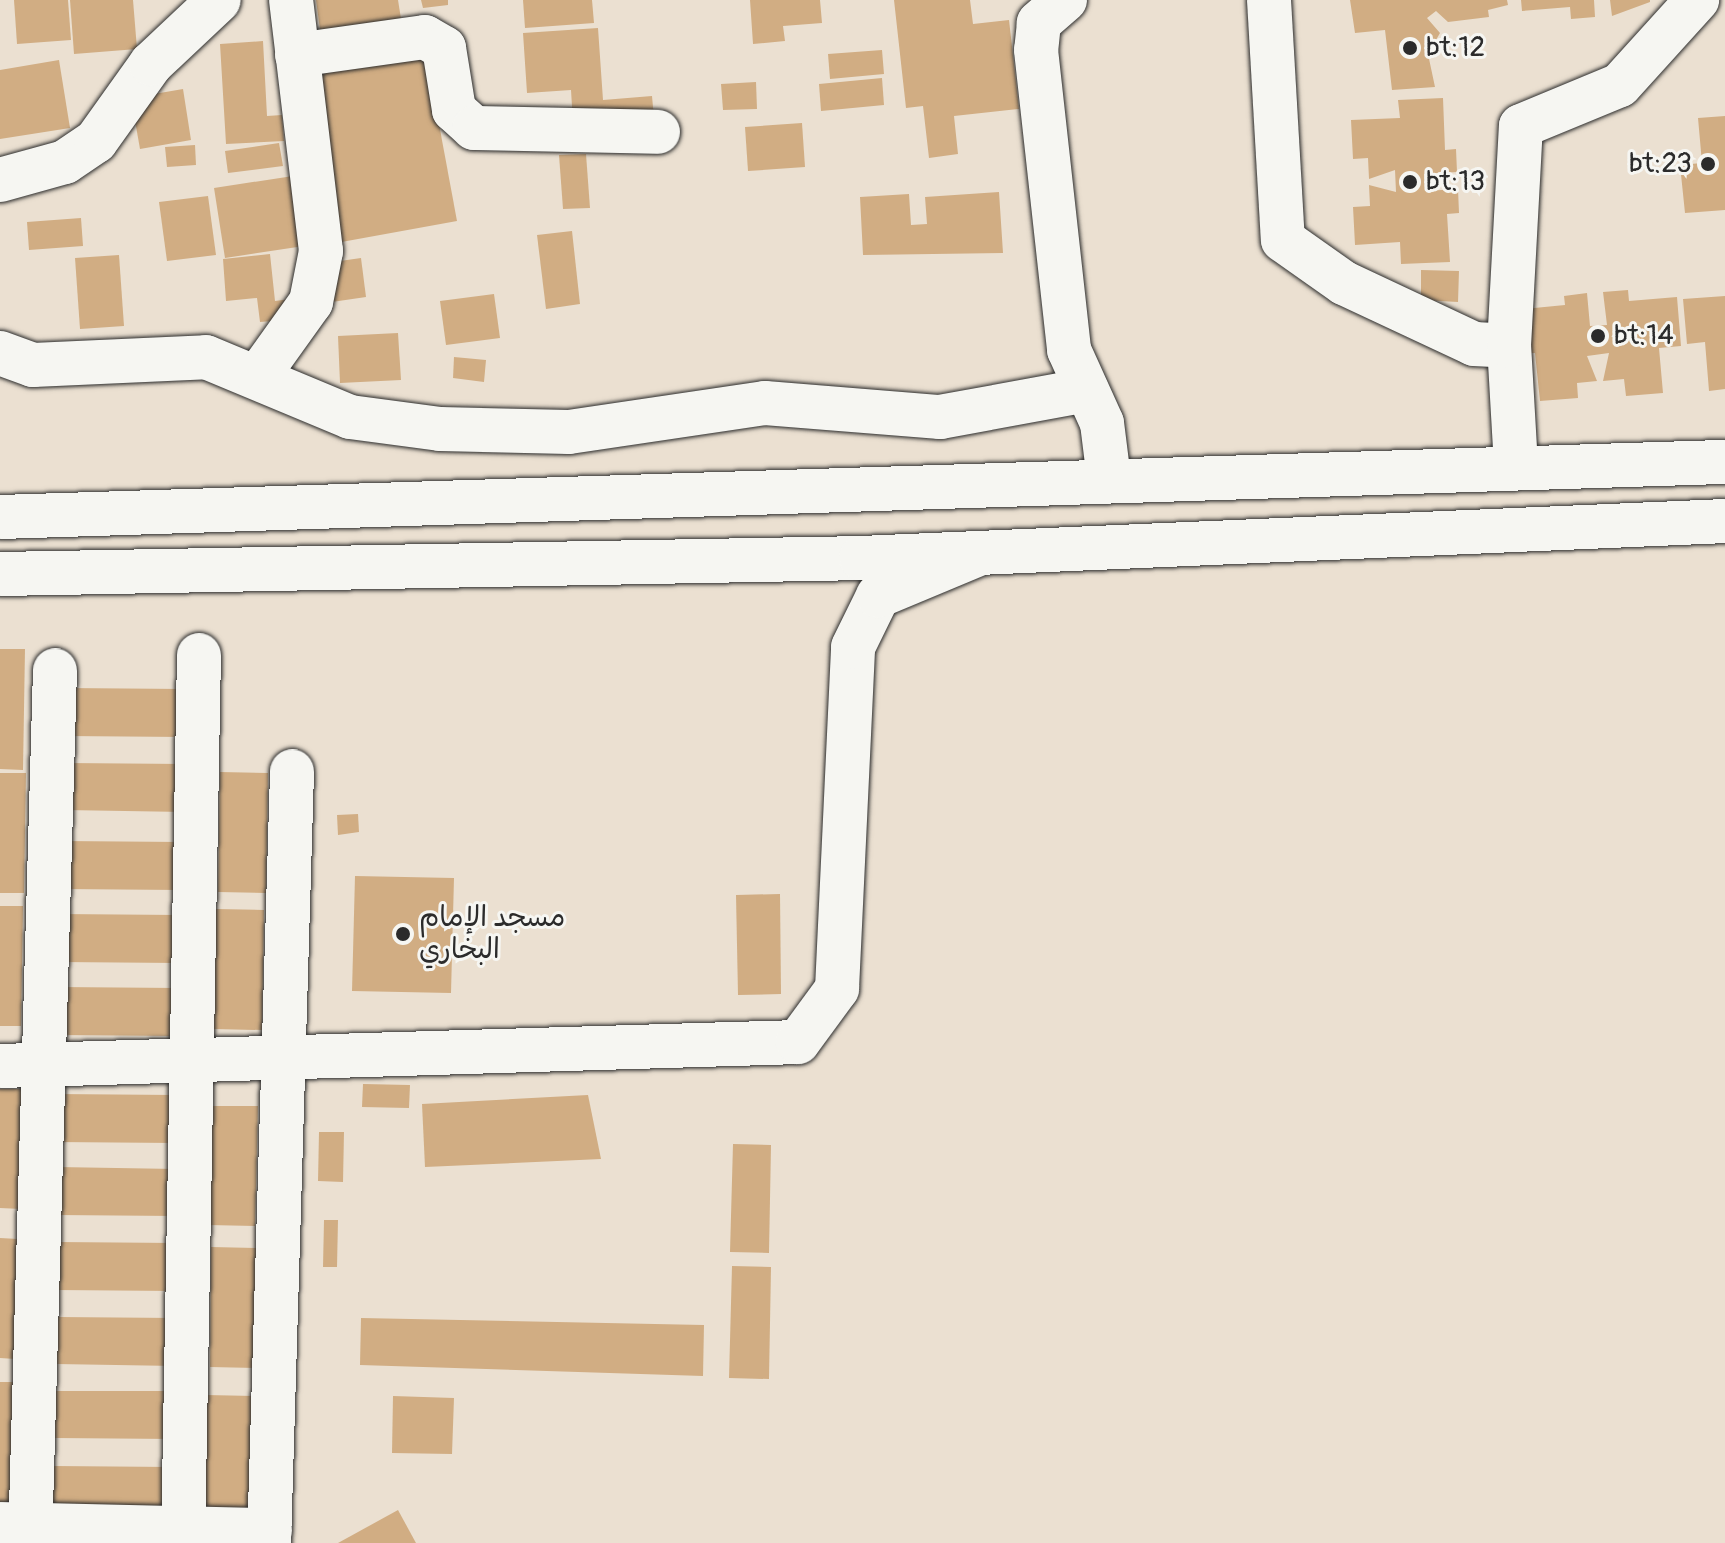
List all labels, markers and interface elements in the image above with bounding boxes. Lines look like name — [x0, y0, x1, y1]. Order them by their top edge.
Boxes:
place label: bt:12 — [1426, 31, 1485, 65]
marker: bt:12 — [1401, 39, 1419, 57]
place label: bt:23 — [1629, 147, 1692, 181]
marker: bt:23 — [1699, 155, 1717, 173]
place label: bt:13 — [1426, 165, 1485, 199]
marker: bt:13 — [1401, 173, 1419, 191]
place label: bt:14 — [1614, 319, 1674, 353]
marker: bt:14 — [1589, 327, 1607, 345]
place label: مسجد الإمام البخاري — [419, 901, 565, 967]
marker: مسجد الإمام البخاري — [394, 925, 412, 943]

